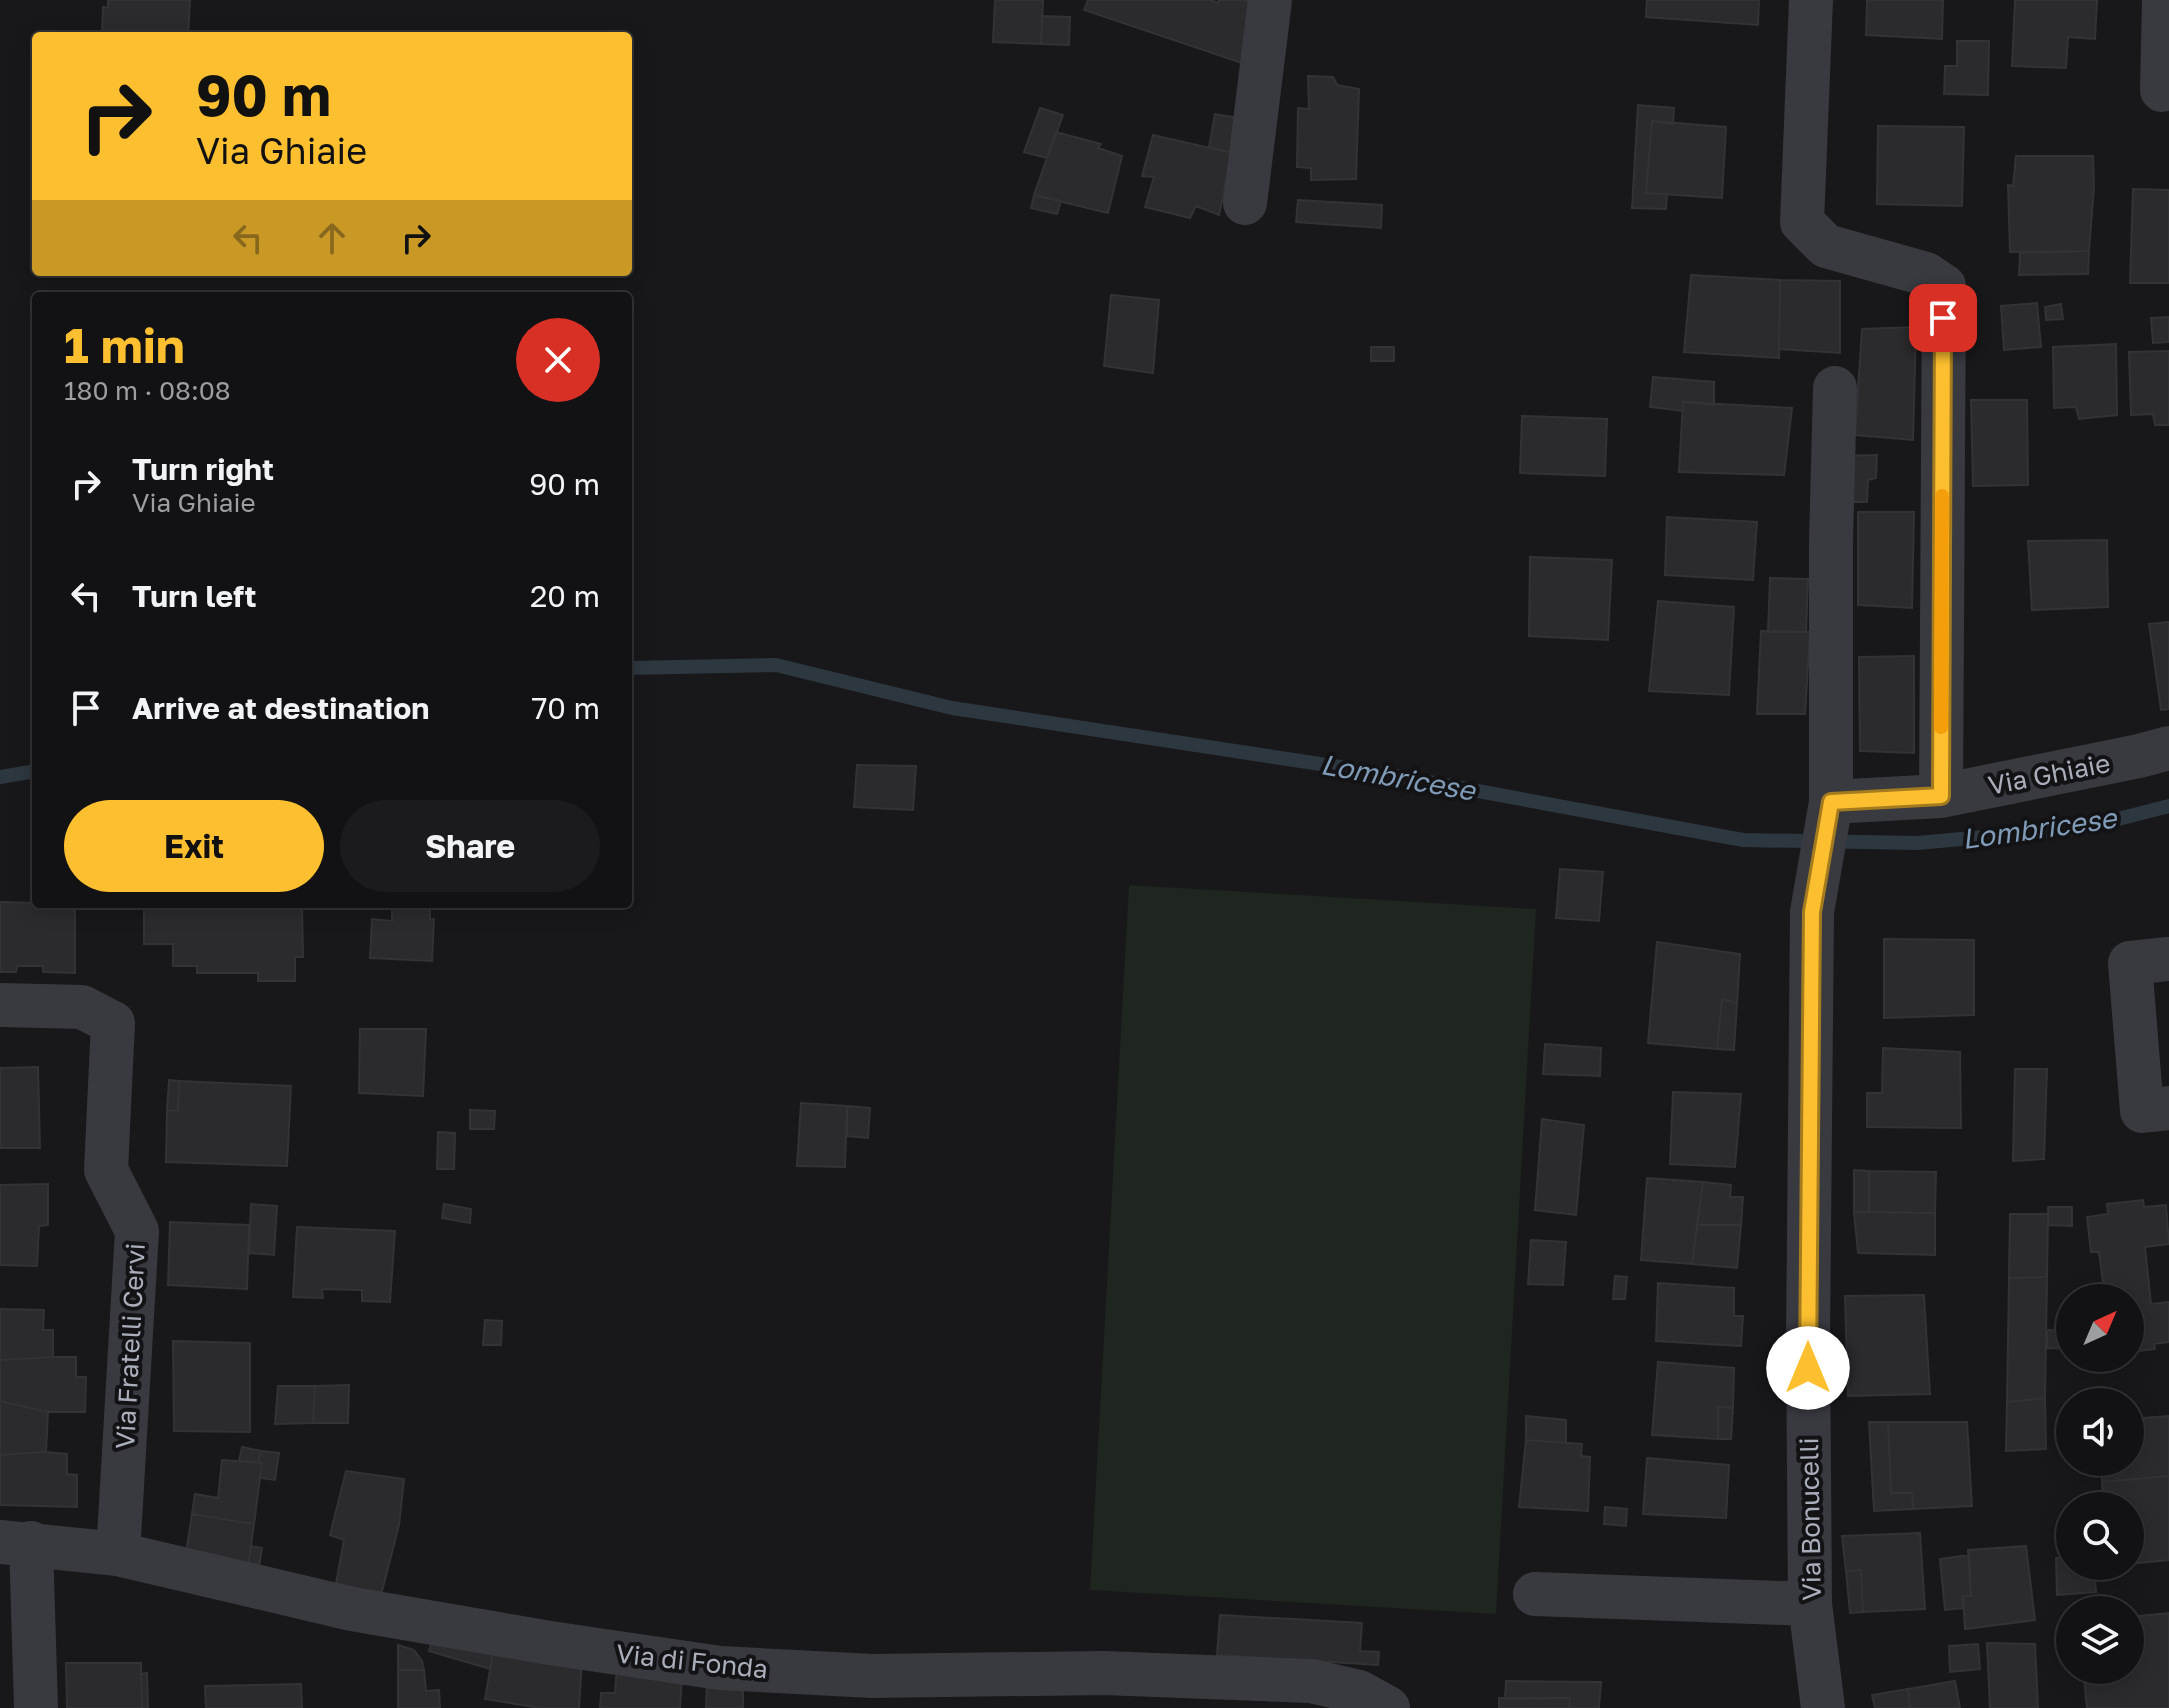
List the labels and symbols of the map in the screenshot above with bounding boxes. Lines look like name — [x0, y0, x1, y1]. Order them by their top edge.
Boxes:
pin — [1909, 284, 1977, 352]
water label: Lombricese — [1319, 747, 1479, 807]
street label: Via Ghiaie — [1985, 747, 2113, 801]
water label: Lombricese — [1960, 801, 2120, 855]
street label: Via Fratelli Cervi — [109, 1242, 151, 1450]
north arrow — [2056, 1284, 2144, 1372]
position arrow — [1766, 1326, 1850, 1410]
street label: Via Bonucelli — [1793, 1437, 1827, 1601]
street label: Via di Fonda — [615, 1638, 769, 1684]

